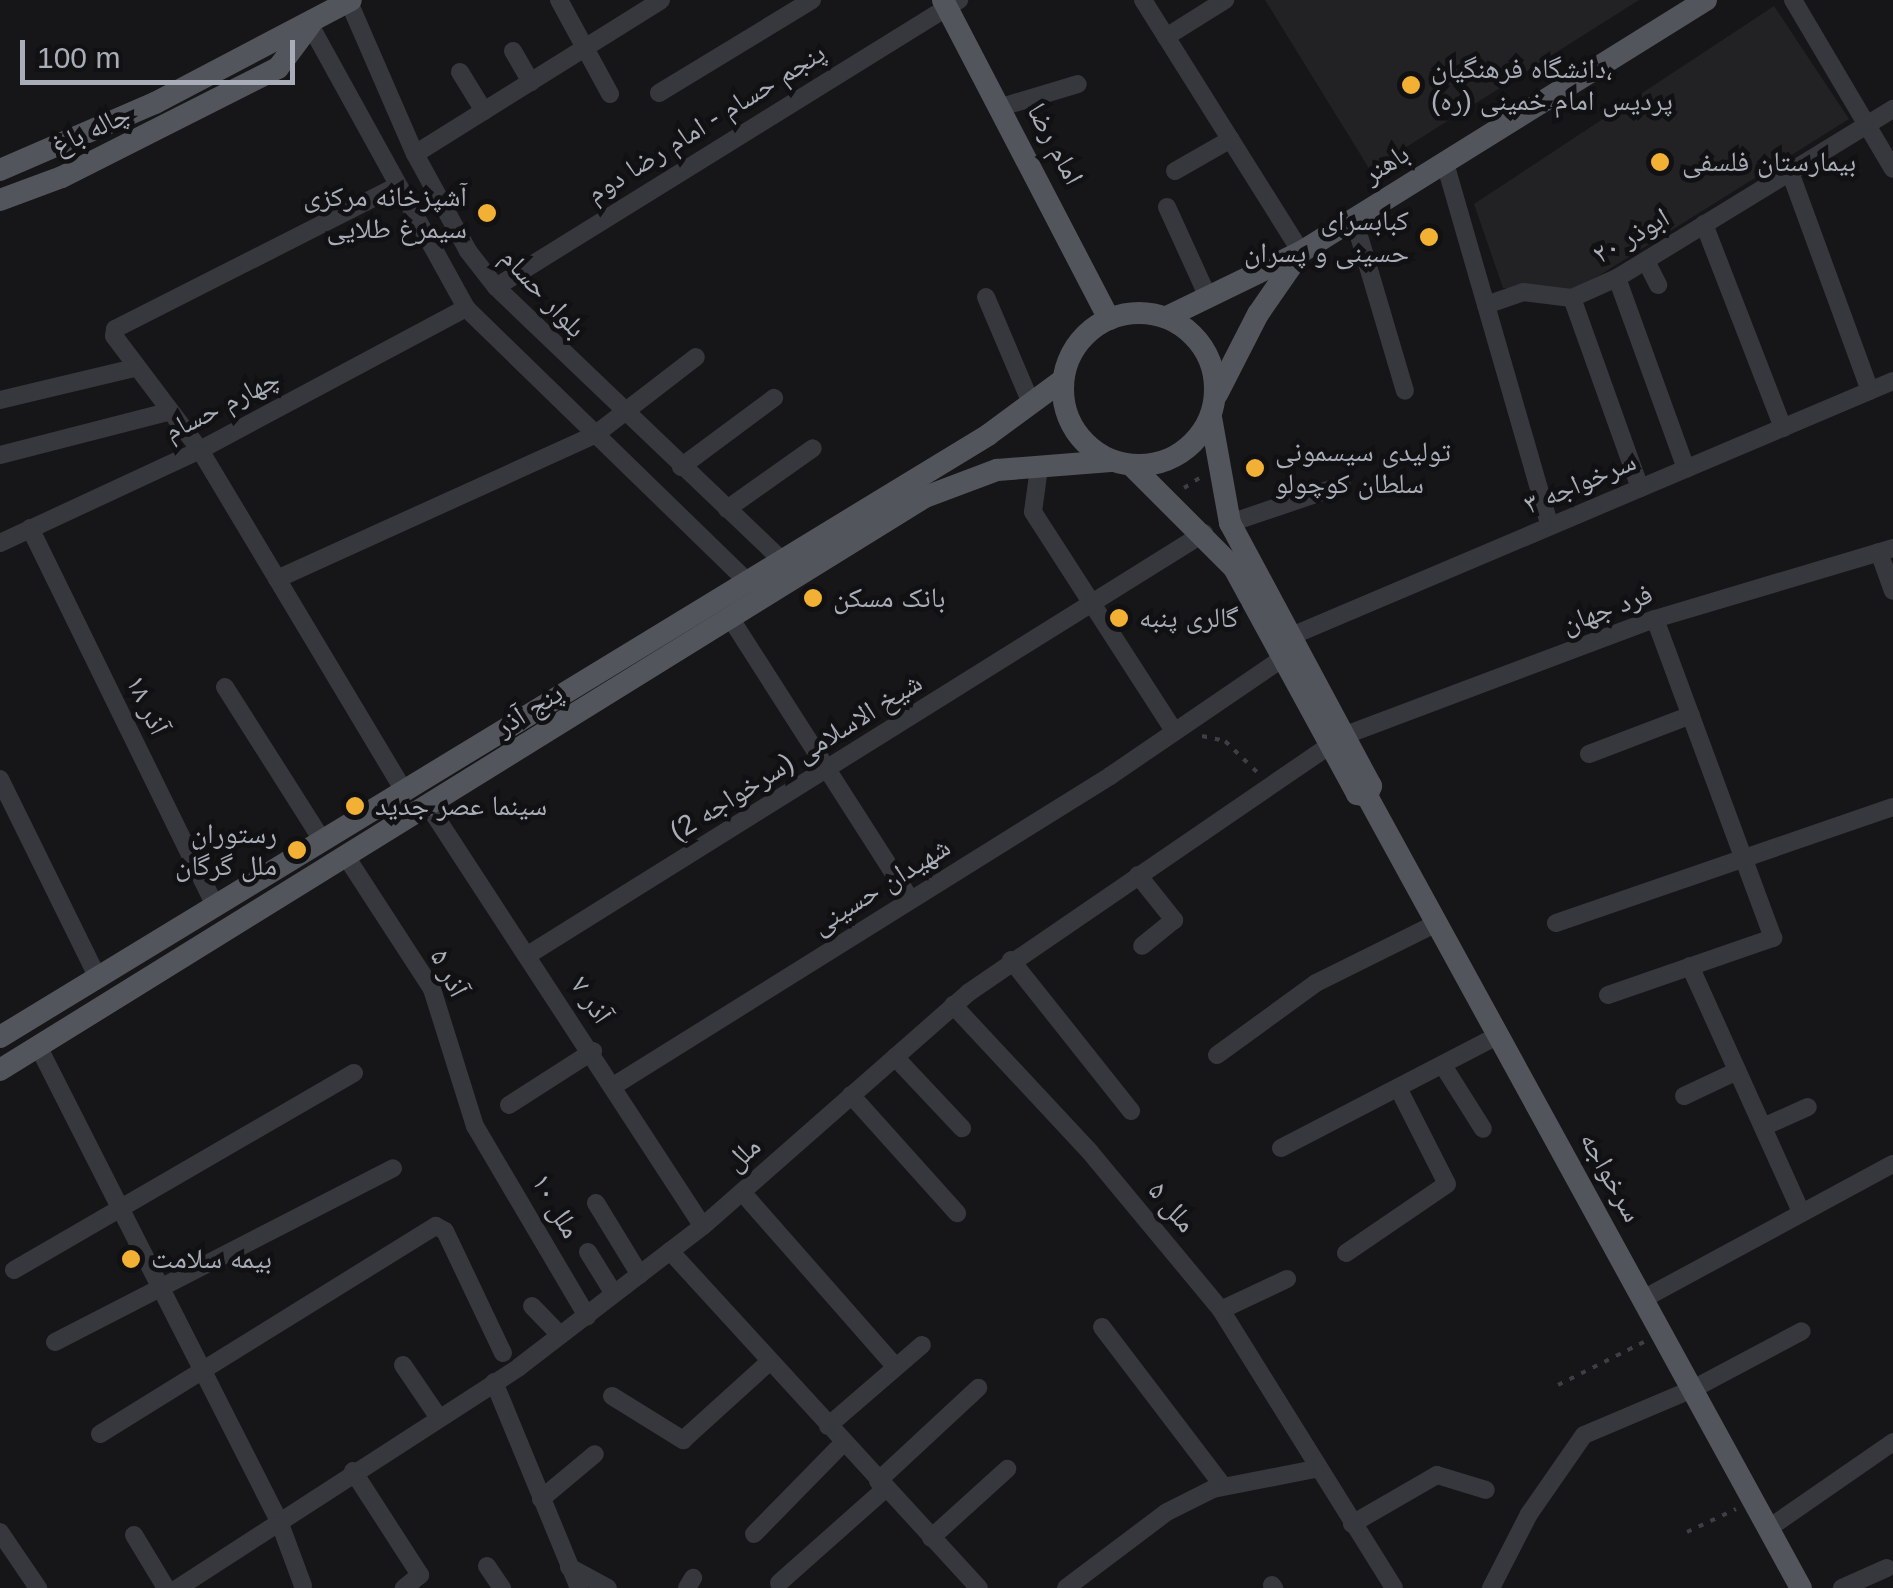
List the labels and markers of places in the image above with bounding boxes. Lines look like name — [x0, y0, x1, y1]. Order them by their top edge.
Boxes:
place label: دانشگاه فرهنگیان، پردیس امام خمینی (ره) — [1431, 52, 1673, 118]
marker: دانشگاه فرهنگیان، پردیس امام خمینی (ره) — [1400, 74, 1422, 96]
place label: بیمارستان فلسفی — [1682, 145, 1856, 179]
marker: بیمارستان فلسفی — [1647, 149, 1673, 175]
place label: آشپزخانه مرکزی سیمرغ طلایی — [303, 180, 467, 246]
marker: آشپزخانه مرکزی سیمرغ طلایی — [476, 202, 498, 224]
place label: کبابسرای حسینی و پسران — [1244, 204, 1409, 270]
marker: کبابسرای حسینی و پسران — [1418, 226, 1440, 248]
place label: تولیدی سیسمونی سلطان کوچولو — [1275, 435, 1451, 501]
marker: تولیدی سیسمونی سلطان کوچولو — [1244, 457, 1266, 479]
place label: بانک مسکن — [833, 581, 946, 615]
marker: بانک مسکن — [802, 587, 824, 609]
place label: گالری پنبه — [1139, 601, 1239, 635]
marker: گالری پنبه — [1108, 607, 1130, 629]
place label: سینما عصر جدید — [375, 789, 547, 823]
marker: سینما عصر جدید — [344, 795, 366, 817]
place label: رستوران ملل گرگان — [175, 817, 277, 883]
marker: رستوران ملل گرگان — [286, 839, 308, 861]
place label: بیمه سلامت — [151, 1242, 272, 1276]
marker: بیمه سلامت — [120, 1248, 142, 1270]

